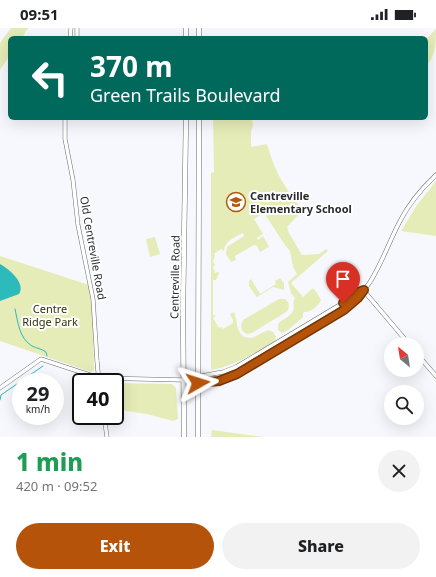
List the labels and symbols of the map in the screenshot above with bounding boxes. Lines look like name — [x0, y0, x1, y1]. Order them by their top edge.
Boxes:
place label: Centreville Elementary School — [250, 188, 352, 216]
school or university icon: Centreville Elementary School — [225, 191, 247, 213]
street label: Old Centreville Road — [77, 195, 110, 301]
street label: Centreville Road — [166, 235, 183, 319]
pin — [326, 262, 360, 303]
park label: Centre Ridge Park — [22, 301, 78, 329]
north arrow — [384, 337, 424, 377]
position arrow — [177, 362, 219, 404]
speed limit sign: 40 — [72, 373, 124, 425]

